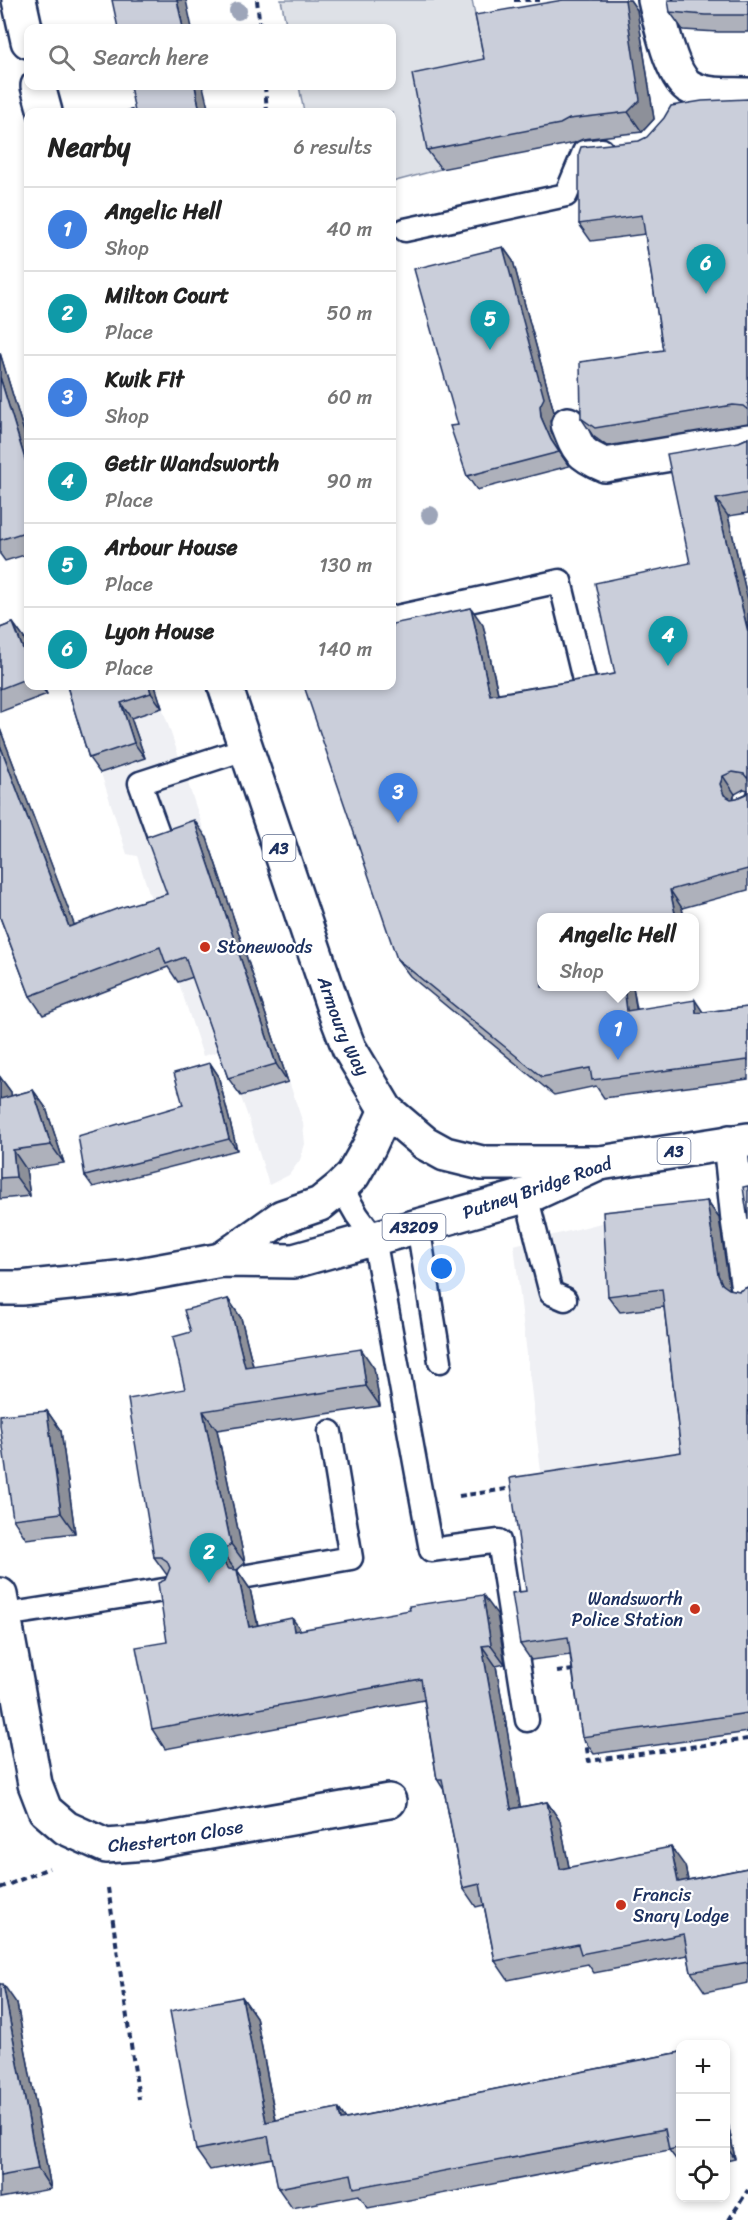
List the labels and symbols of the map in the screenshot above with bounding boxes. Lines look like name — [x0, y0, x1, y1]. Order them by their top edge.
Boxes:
pin: 6 — [686, 244, 726, 294]
pin: 5 — [470, 300, 510, 350]
pin: 4 — [648, 616, 688, 666]
pin: 3 — [378, 774, 418, 823]
road number: A3 — [262, 835, 296, 861]
place label: Stonewoods — [217, 931, 313, 963]
marker: Stonewoods — [198, 940, 212, 954]
street label: Armoury Way — [308, 971, 378, 1083]
pin: 1 — [598, 1010, 638, 1060]
road number: A3 — [658, 1138, 690, 1164]
street label: Putney Bridge Road — [458, 1147, 617, 1229]
road number: A3209 — [382, 1214, 446, 1240]
your location — [427, 1254, 456, 1283]
pin: 2 — [190, 1534, 228, 1583]
place label: Wandsworth Police Station — [571, 1583, 683, 1636]
marker: Wandsworth Police Station — [688, 1602, 702, 1616]
street label: Chesterton Close — [107, 1811, 246, 1862]
place label: Francis Snary Lodge — [633, 1879, 729, 1932]
marker: Francis Snary Lodge — [614, 1898, 628, 1912]

